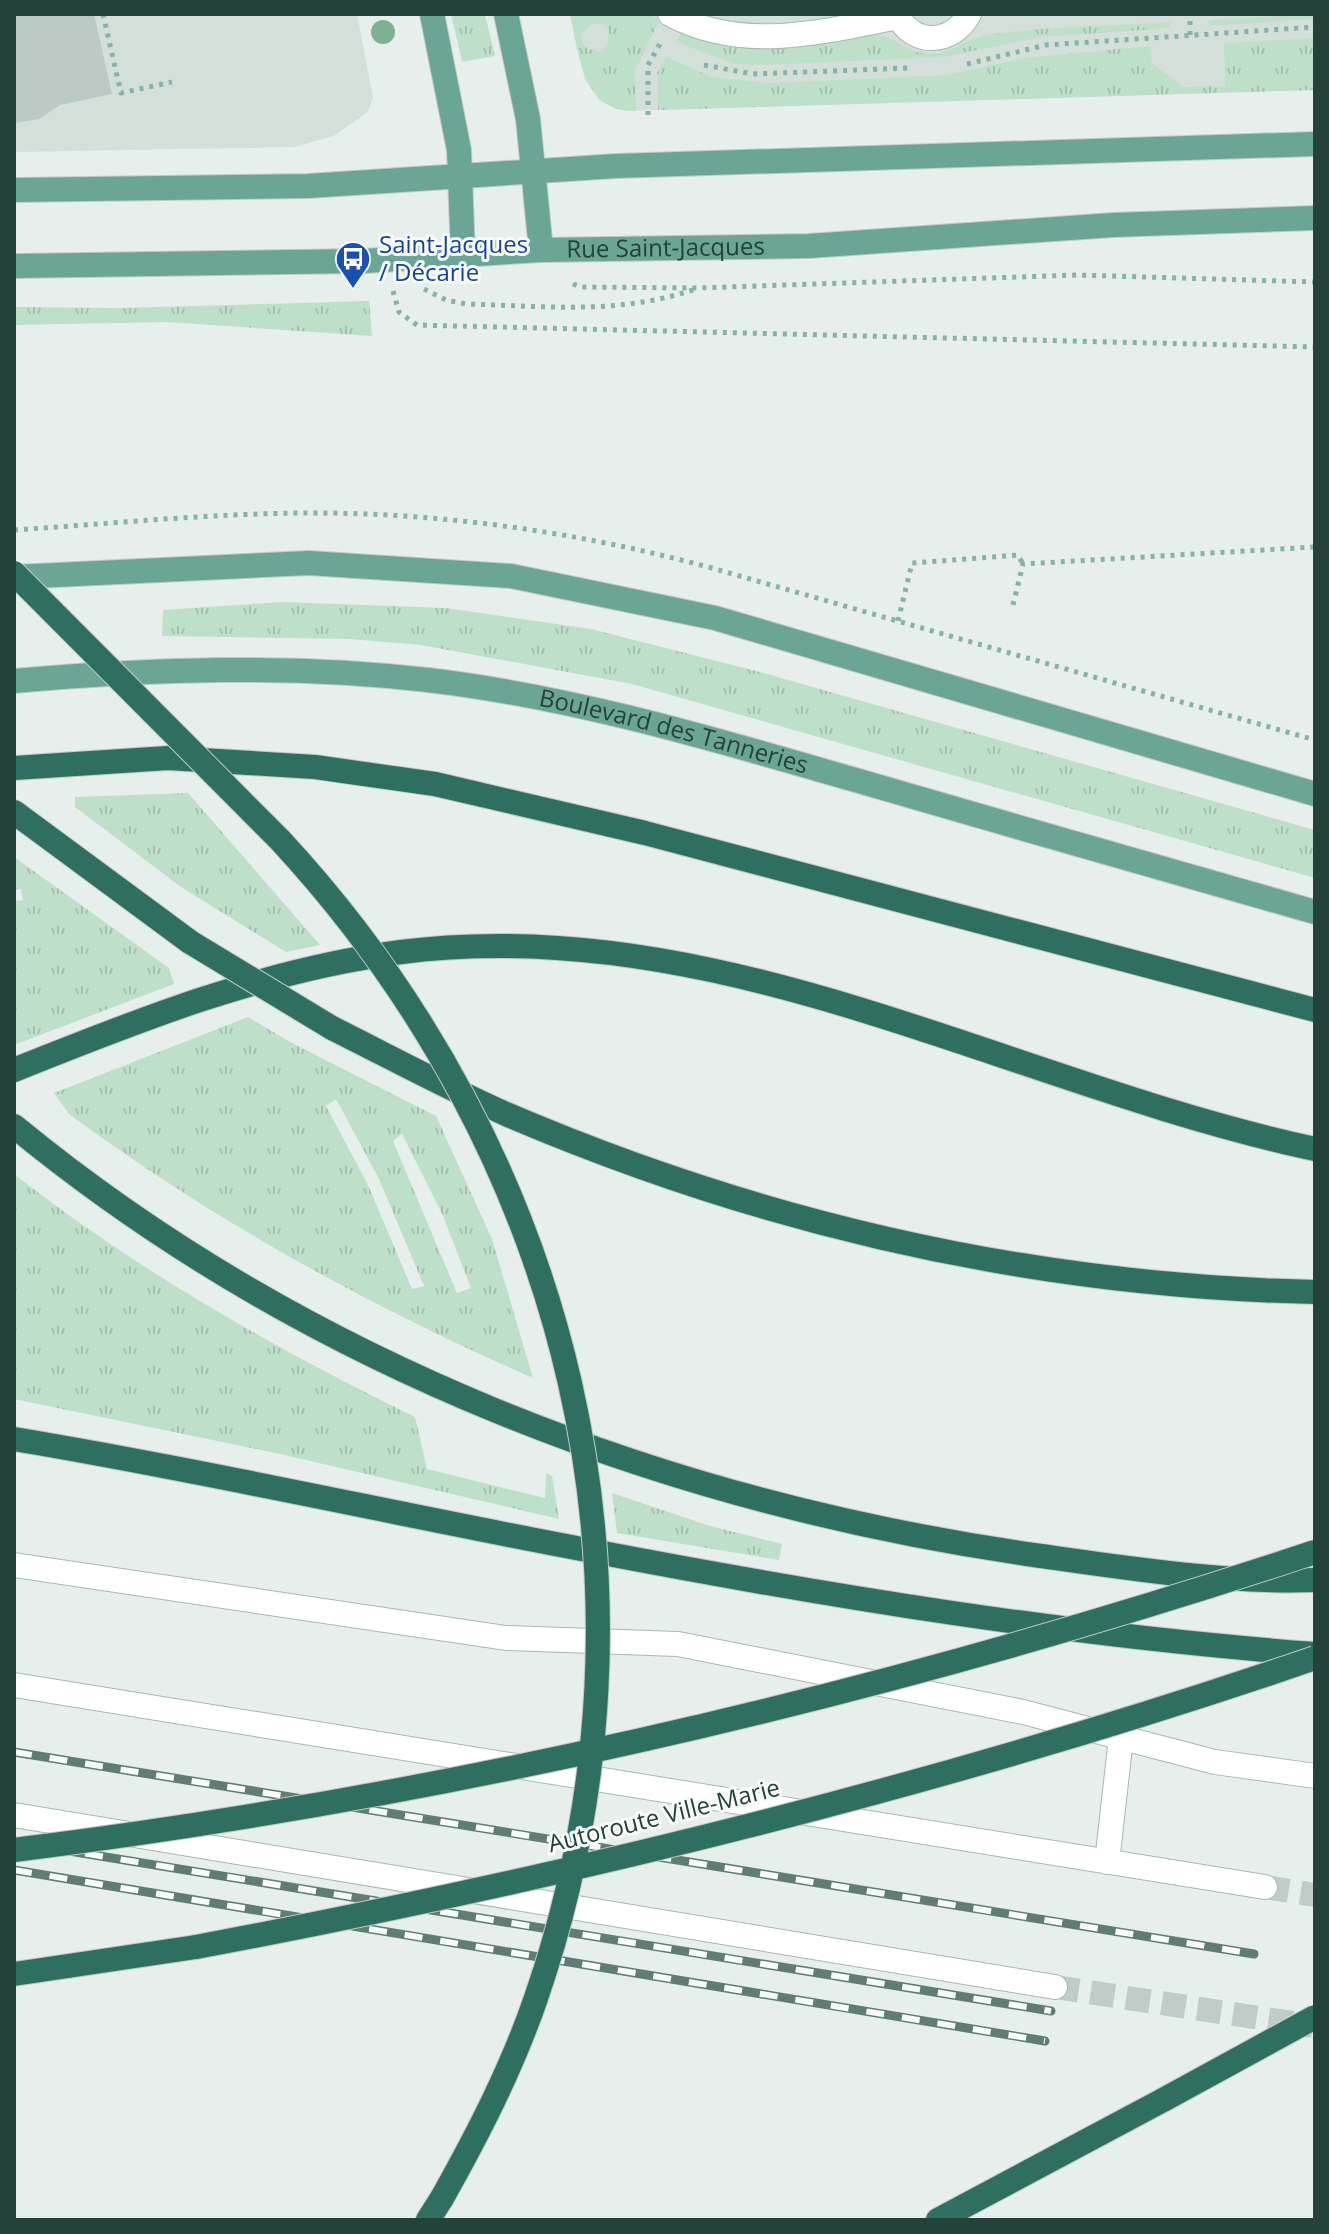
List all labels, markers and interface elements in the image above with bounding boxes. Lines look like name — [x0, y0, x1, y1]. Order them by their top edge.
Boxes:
place label: Saint-Jacques / Décarie — [379, 227, 528, 288]
street label: Rue Saint-Jacques — [566, 229, 765, 265]
bus stop icon: Saint-Jacques / Décarie — [334, 240, 372, 290]
street label: Boulevard des Tanneries — [537, 680, 812, 781]
street label: Autoroute Ville-Marie — [544, 1770, 783, 1859]

